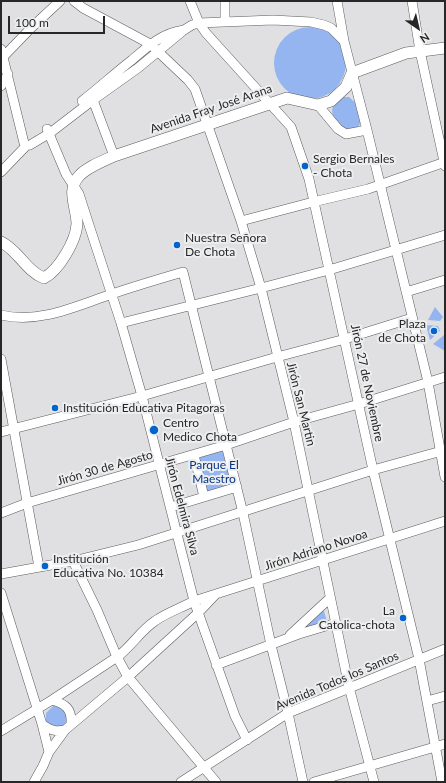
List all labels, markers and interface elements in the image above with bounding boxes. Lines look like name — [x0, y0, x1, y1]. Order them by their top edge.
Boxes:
scale bar — [10, 8, 107, 34]
north arrow — [398, 8, 438, 48]
text: 100 m — [15, 15, 49, 30]
text: N — [418, 31, 432, 46]
street label: Avenida Fray José Arana — [148, 81, 274, 137]
place label: Sergio Bernales - Chota — [313, 152, 394, 180]
marker: Sergio Bernales - Chota — [300, 161, 310, 171]
place label: Nuestra Señora De Chota — [185, 231, 266, 259]
marker: Nuestra Señora De Chota — [172, 240, 182, 250]
place label: Plaza de Chota — [378, 317, 426, 345]
street label: Jirón 27 de Noviembre — [348, 323, 386, 443]
marker: Plaza de Chota — [429, 326, 439, 336]
street label: Jirón San Martin — [284, 360, 318, 448]
place label: Institución Educativa Pitagoras — [63, 401, 225, 415]
marker: Institución Educativa Pitagoras — [50, 403, 60, 413]
place label: Centro Medico Chota — [163, 416, 237, 444]
marker: Centro Medico Chota — [148, 424, 160, 436]
street label: Jirón 30 de Agosto — [55, 447, 155, 489]
street label: Jirón Edelmira Silva — [162, 455, 202, 557]
park label: Parque El Maestro — [189, 458, 239, 486]
street label: Jirón Adriano Novoa — [263, 527, 369, 573]
place label: Institución Educativa No. 10384 — [53, 552, 164, 580]
marker: Institución Educativa No. 10384 — [40, 561, 50, 571]
place label: La Catolica-chota — [319, 604, 395, 632]
marker: La Catolica-chota — [398, 613, 408, 623]
street label: Avenida Todos los Santos — [273, 648, 401, 714]

